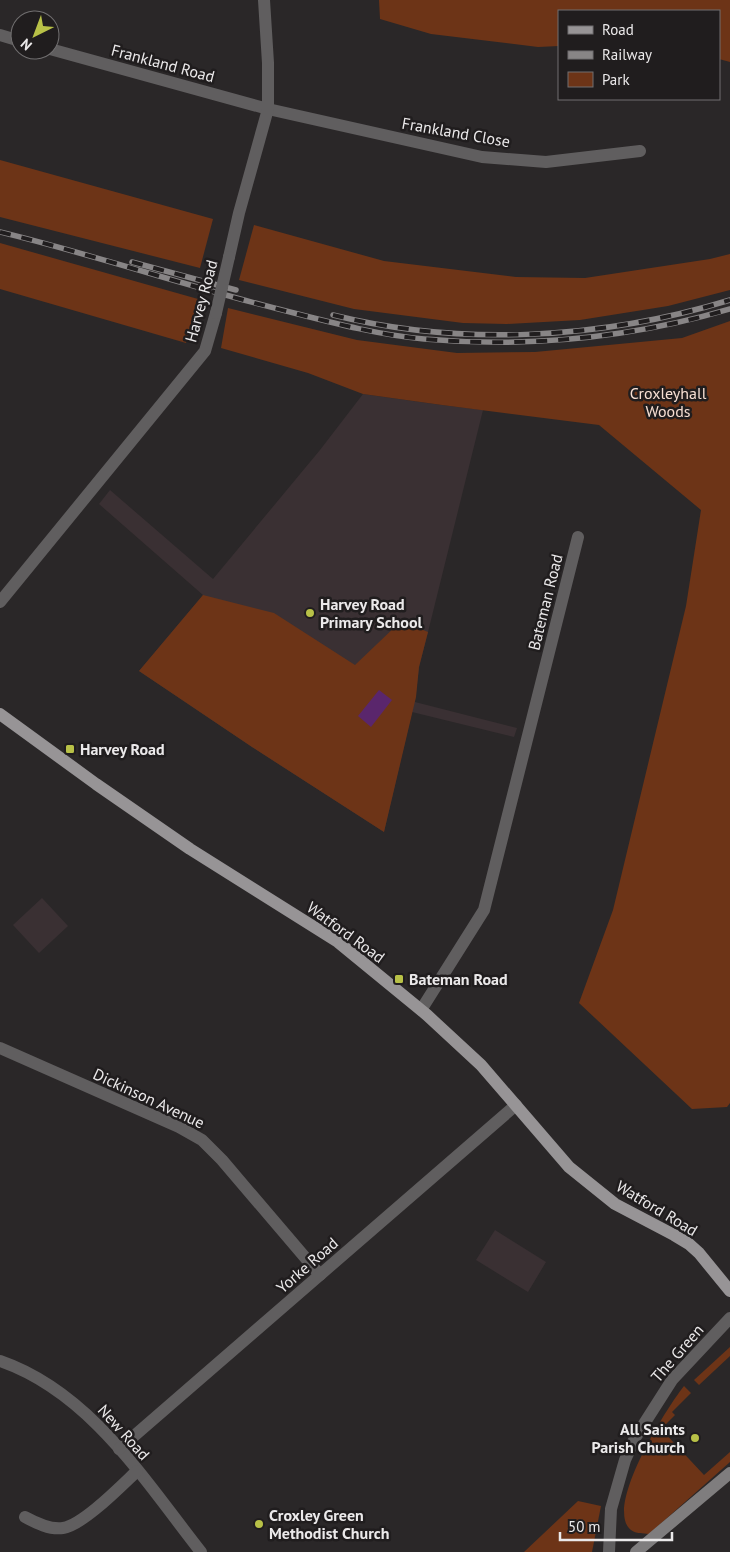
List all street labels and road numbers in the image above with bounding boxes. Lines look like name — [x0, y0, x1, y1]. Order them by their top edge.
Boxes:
street label: Frankland Road — [109, 40, 217, 86]
street label: Frankland Close — [400, 113, 512, 151]
street label: Harvey Road — [180, 258, 222, 344]
street label: Bateman Road — [523, 552, 567, 652]
street label: Watford Road — [303, 897, 389, 967]
street label: Dickinson Avenue — [90, 1063, 208, 1133]
street label: Watford Road — [613, 1176, 701, 1240]
street label: Yorke Road — [272, 1233, 342, 1297]
street label: The Green — [646, 1320, 708, 1386]
street label: New Road — [94, 1400, 154, 1464]

